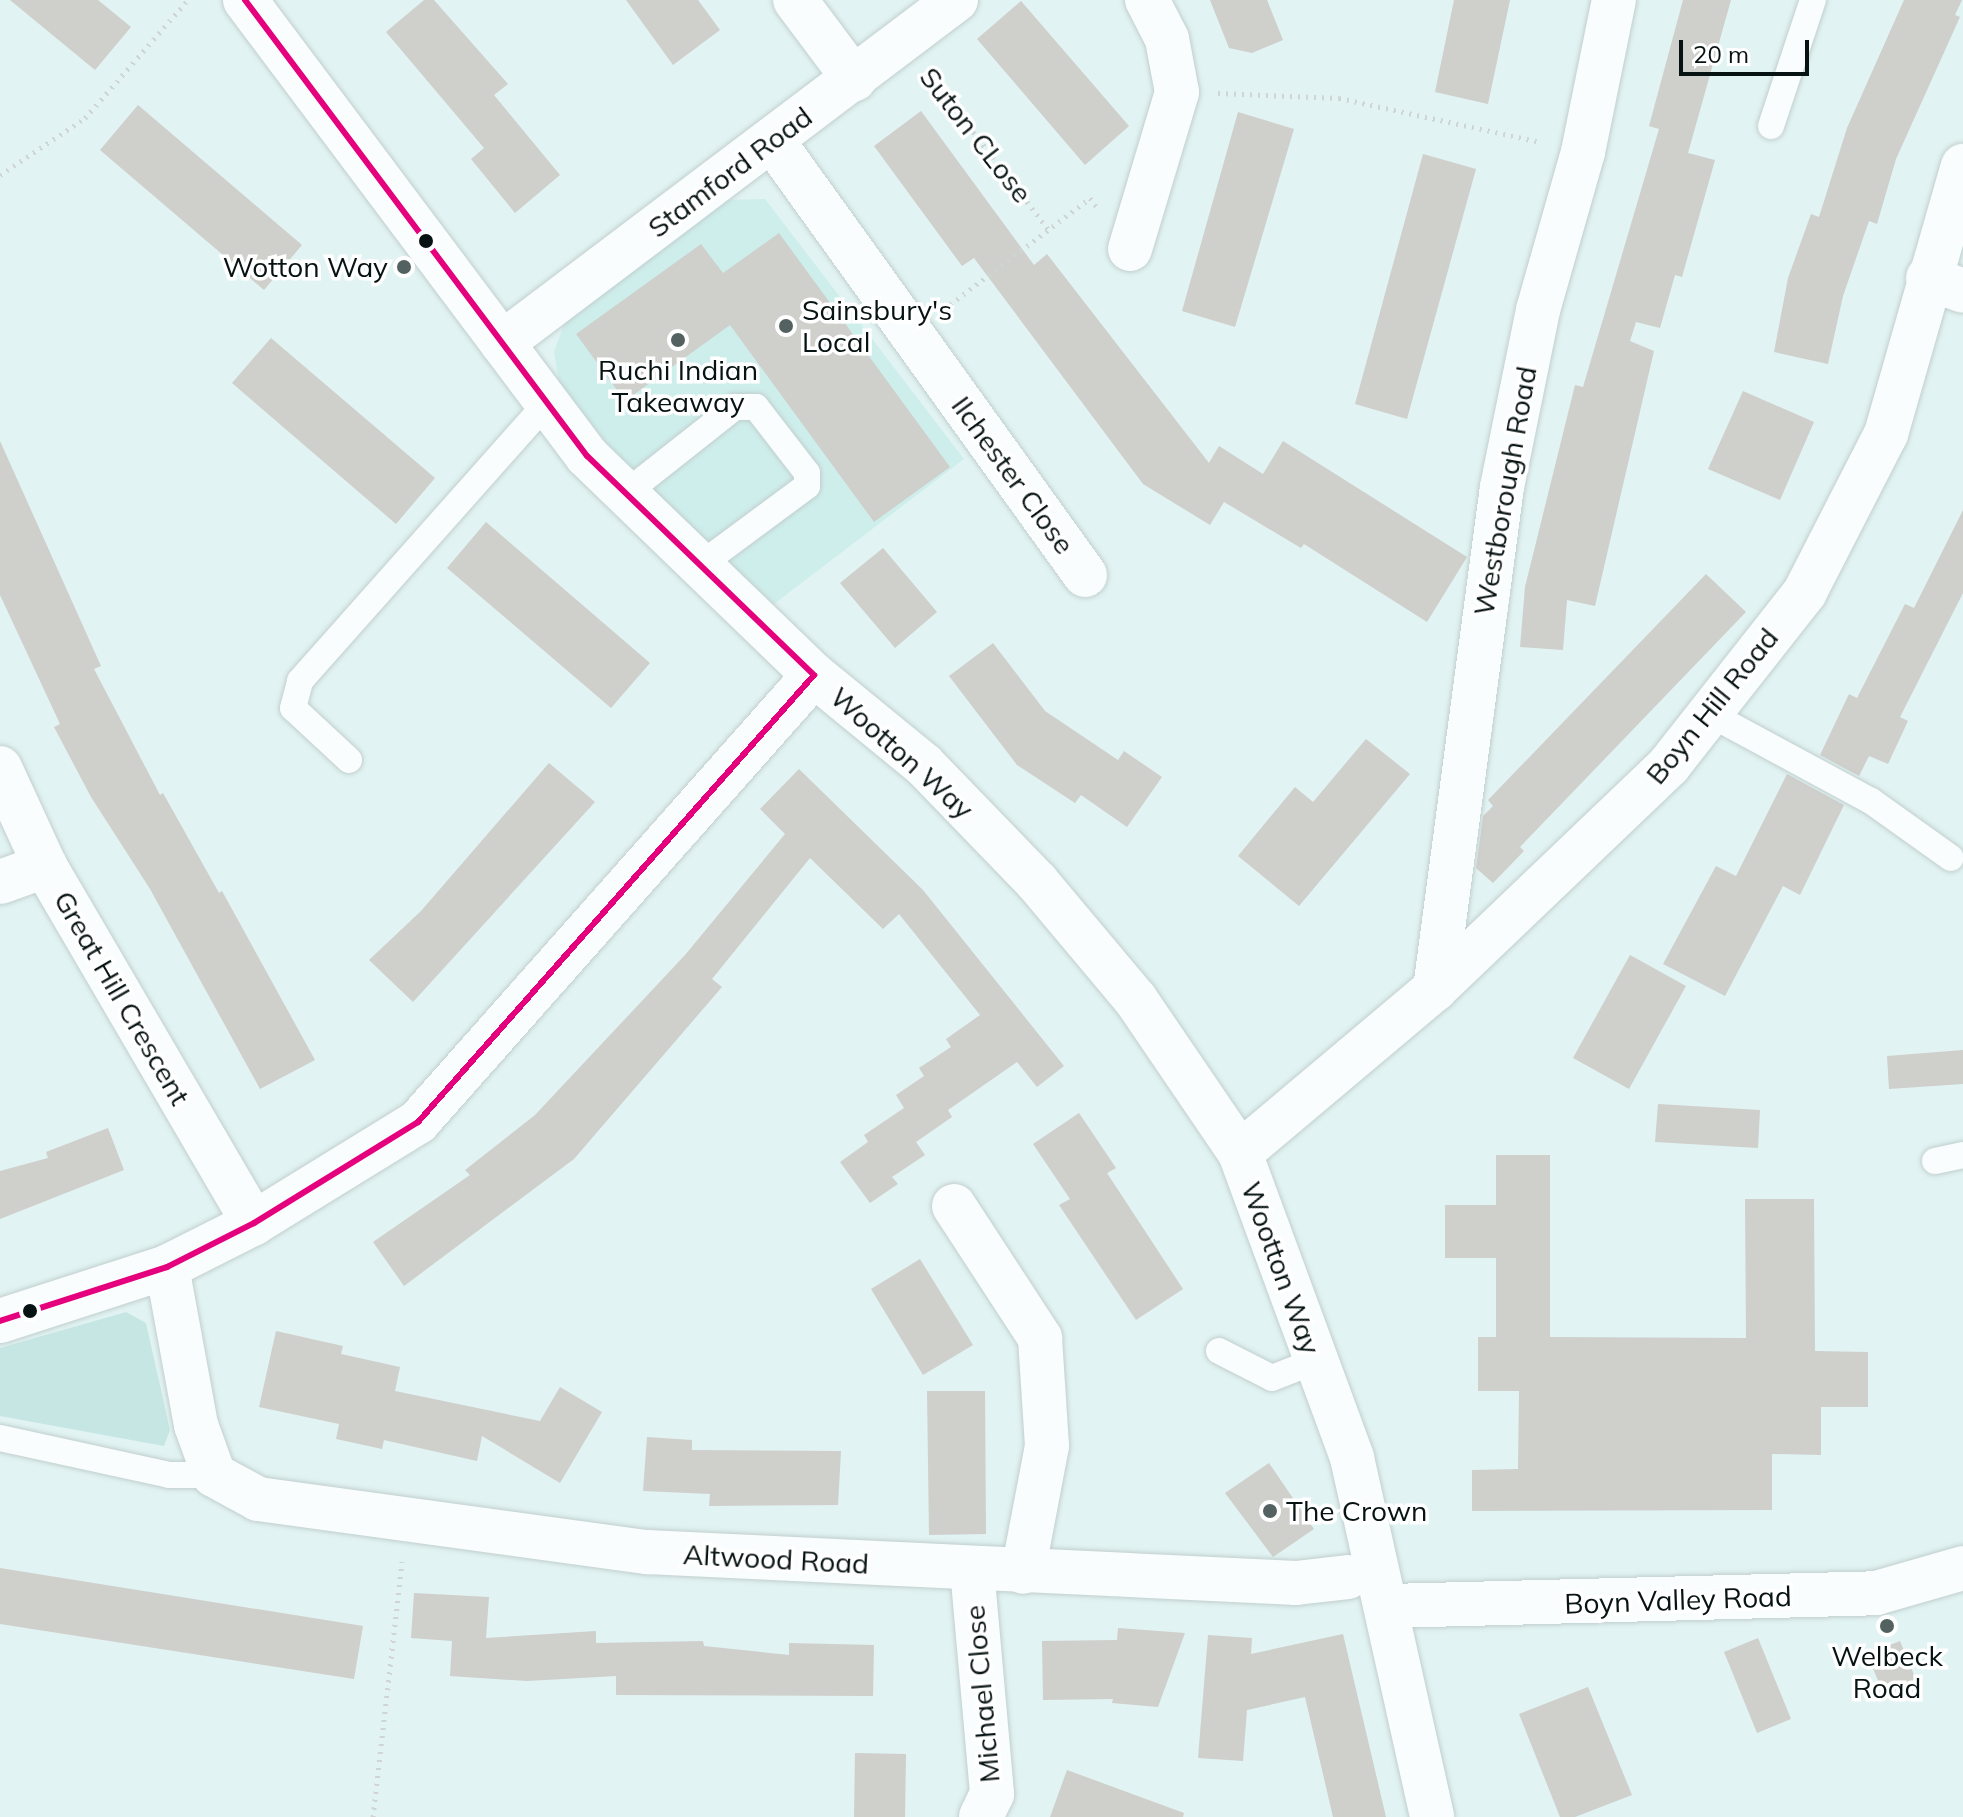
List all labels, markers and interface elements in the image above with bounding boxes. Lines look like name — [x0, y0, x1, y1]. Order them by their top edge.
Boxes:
scale bar — [1683, 24, 1813, 74]
text: 20 m — [1693, 39, 1749, 69]
street label: Suton CLose — [913, 61, 1039, 209]
street label: Stamford Road — [641, 99, 819, 245]
unlabelled marker — [418, 233, 434, 249]
place label: Wotton Way — [223, 250, 388, 284]
marker: Wotton Way — [395, 258, 413, 276]
place label: Sainsbury's Local — [802, 293, 952, 359]
marker: Sainsbury's Local — [777, 317, 795, 335]
marker: Ruchi Indian Takeaway — [669, 331, 687, 349]
place label: Ruchi Indian Takeaway — [598, 353, 758, 419]
street label: Westborough Road — [1467, 364, 1543, 618]
street label: Ilchester Close — [945, 390, 1081, 560]
street label: Boyn Hill Road — [1639, 621, 1785, 791]
street label: Wootton Way — [823, 680, 981, 826]
street label: Great Hill Crescent — [47, 885, 197, 1111]
street label: Wootton Way — [1234, 1177, 1328, 1359]
unlabelled marker — [22, 1303, 38, 1319]
place label: The Crown — [1286, 1494, 1428, 1528]
marker: The Crown — [1261, 1502, 1279, 1520]
street label: Altwood Road — [682, 1537, 870, 1581]
street label: Boyn Valley Road — [1564, 1579, 1792, 1621]
street label: Michael Close — [958, 1604, 1006, 1784]
marker: Welbeck Road — [1878, 1617, 1896, 1635]
place label: Welbeck Road — [1831, 1639, 1943, 1705]

